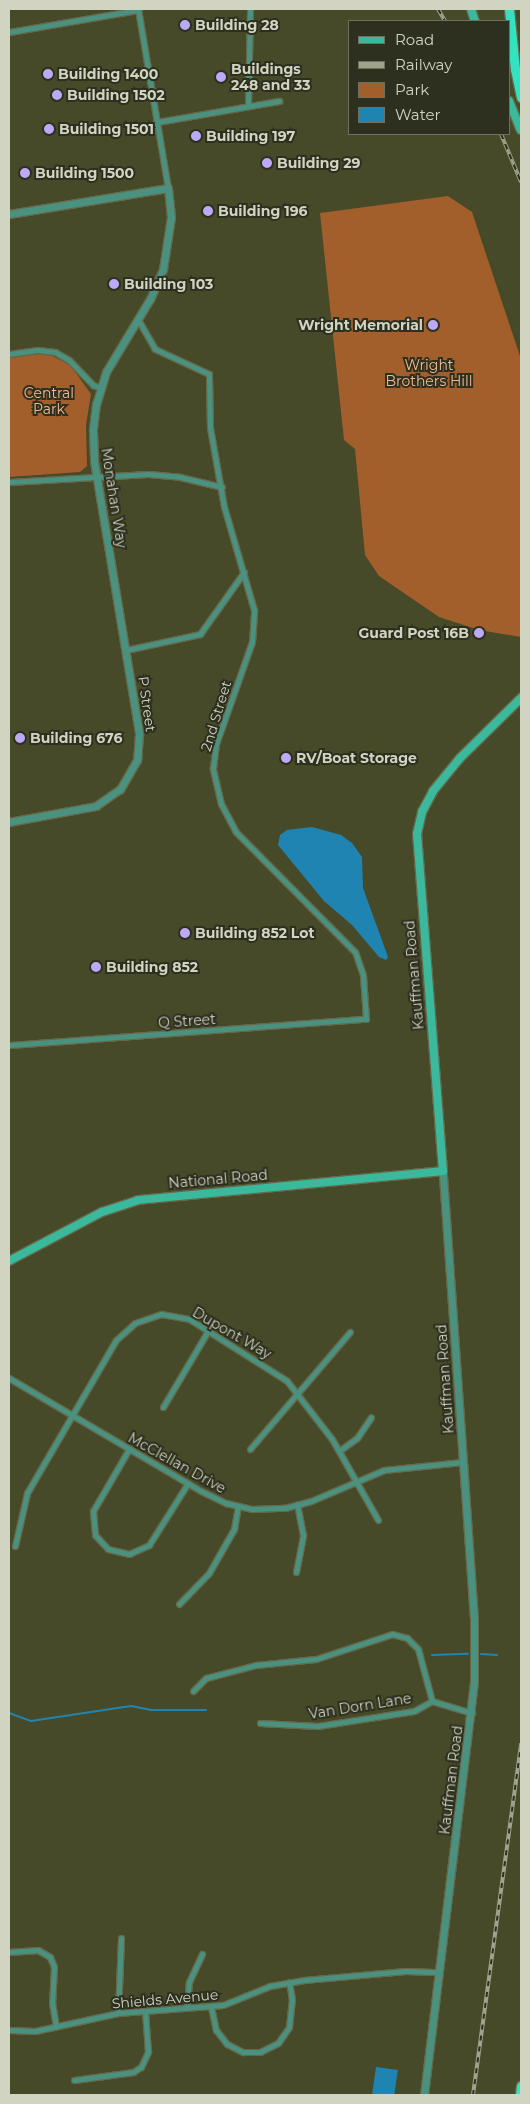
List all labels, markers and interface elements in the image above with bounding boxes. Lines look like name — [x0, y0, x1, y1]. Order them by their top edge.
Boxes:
place label: Building 28 — [195, 17, 279, 33]
marker: Building 28 — [179, 19, 191, 31]
legend — [348, 20, 510, 135]
text: Road — [395, 30, 434, 49]
text: Railway — [395, 55, 452, 74]
place label: Buildings 248 and 33 — [231, 61, 311, 94]
place label: Building 1400 — [58, 66, 158, 82]
marker: Building 1400 — [42, 68, 54, 80]
marker: Buildings 248 and 33 — [215, 71, 227, 83]
text: Park — [395, 80, 429, 99]
place label: Building 1502 — [67, 87, 165, 103]
marker: Building 1502 — [51, 89, 63, 101]
text: Water — [395, 105, 441, 124]
place label: Building 1501 — [59, 121, 154, 137]
marker: Building 1501 — [43, 123, 55, 135]
place label: Building 197 — [206, 128, 295, 144]
marker: Building 197 — [190, 130, 202, 142]
place label: Building 29 — [277, 155, 360, 171]
marker: Building 29 — [261, 157, 273, 169]
place label: Building 1500 — [35, 165, 134, 181]
marker: Building 1500 — [19, 167, 31, 179]
place label: Building 196 — [218, 203, 307, 219]
marker: Building 196 — [202, 205, 214, 217]
place label: Building 103 — [124, 276, 213, 292]
marker: Building 103 — [108, 278, 120, 290]
place label: Wright Memorial — [298, 317, 423, 333]
marker: Wright Memorial — [427, 319, 439, 331]
park label: Wright Brothers Hill — [385, 357, 473, 390]
park label: Central Park — [24, 385, 74, 418]
street label: Monahan Way — [98, 447, 130, 549]
place label: Guard Post 16B — [359, 625, 469, 641]
marker: Guard Post 16B — [473, 627, 485, 639]
street label: P Street — [135, 675, 159, 733]
street label: 2nd Street — [197, 679, 235, 753]
place label: Building 676 — [30, 730, 122, 746]
marker: Building 676 — [14, 732, 26, 744]
place label: RV/Boat Storage — [296, 750, 417, 766]
marker: RV/Boat Storage — [280, 752, 292, 764]
street label: Kauffman Road — [401, 920, 427, 1030]
place label: Building 852 Lot — [195, 925, 315, 941]
marker: Building 852 Lot — [179, 927, 191, 939]
place label: Building 852 — [106, 959, 198, 975]
marker: Building 852 — [90, 961, 102, 973]
street label: Q Street — [158, 1011, 216, 1031]
street label: National Road — [168, 1166, 268, 1192]
street label: Dupont Way — [190, 1304, 274, 1362]
street label: Kauffman Road — [433, 1324, 457, 1434]
street label: McClellan Drive — [125, 1429, 229, 1497]
street label: Van Dorn Lane — [307, 1690, 413, 1722]
street label: Kauffman Road — [436, 1724, 466, 1836]
street label: Shields Avenue — [111, 1986, 219, 2012]

